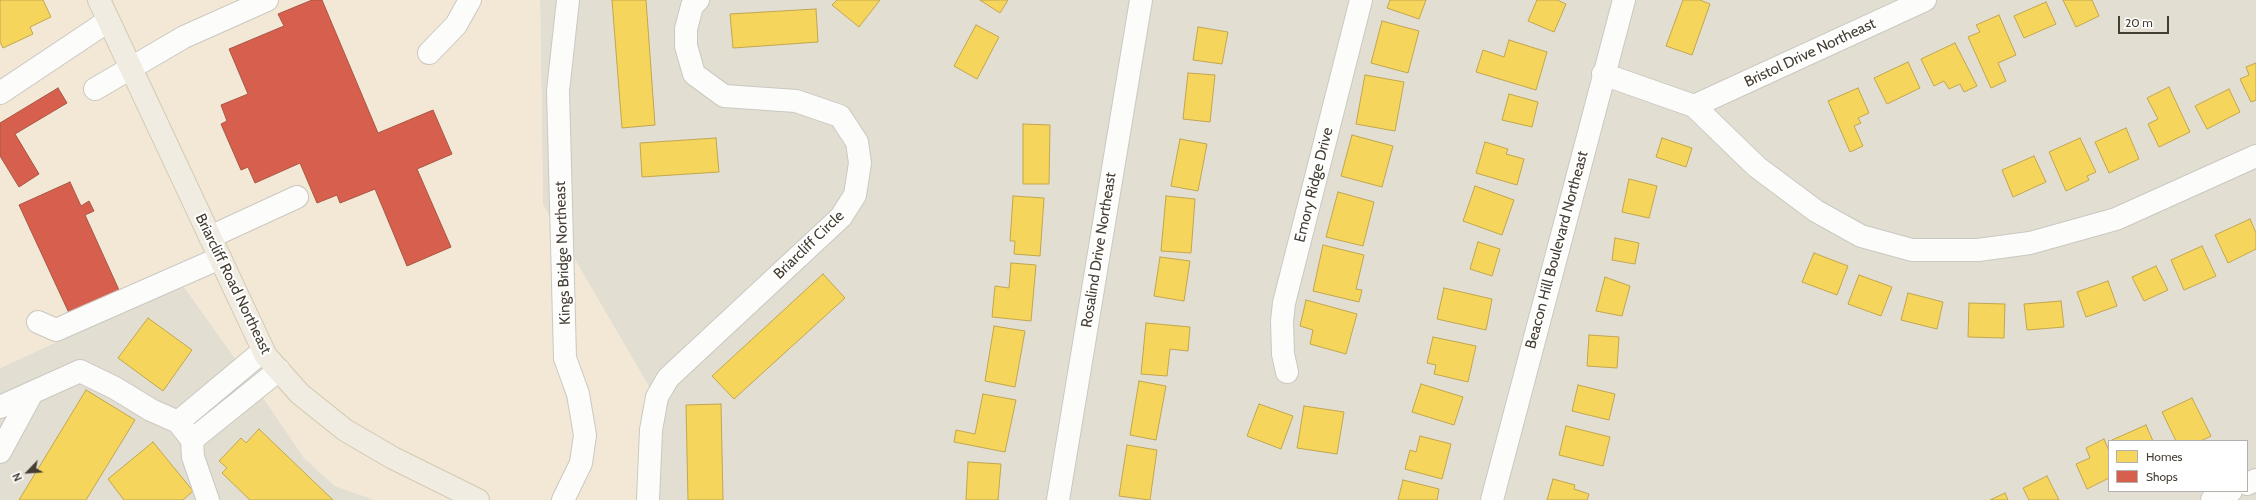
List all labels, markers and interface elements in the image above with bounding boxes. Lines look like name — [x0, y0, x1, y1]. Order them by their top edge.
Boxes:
scale bar — [2120, 8, 2171, 34]
street label: Bristol Drive Northeast — [1741, 15, 1879, 91]
text: 20 m — [2125, 15, 2153, 30]
street label: Emory Ridge Drive — [1291, 126, 1337, 244]
street label: Beacon Hill Boulevard Northeast — [1522, 149, 1592, 351]
street label: Rosalind Drive Northeast — [1078, 171, 1120, 329]
street label: Kings Bridge Northeast — [551, 181, 575, 325]
street label: Briarcliff Circle — [770, 207, 848, 283]
street label: Briarcliff Road Northeast — [191, 211, 275, 357]
legend — [2108, 440, 2248, 492]
text: Homes — [2146, 449, 2183, 464]
north arrow — [8, 452, 48, 492]
text: Shops — [2146, 469, 2178, 484]
text: N — [9, 471, 25, 484]

